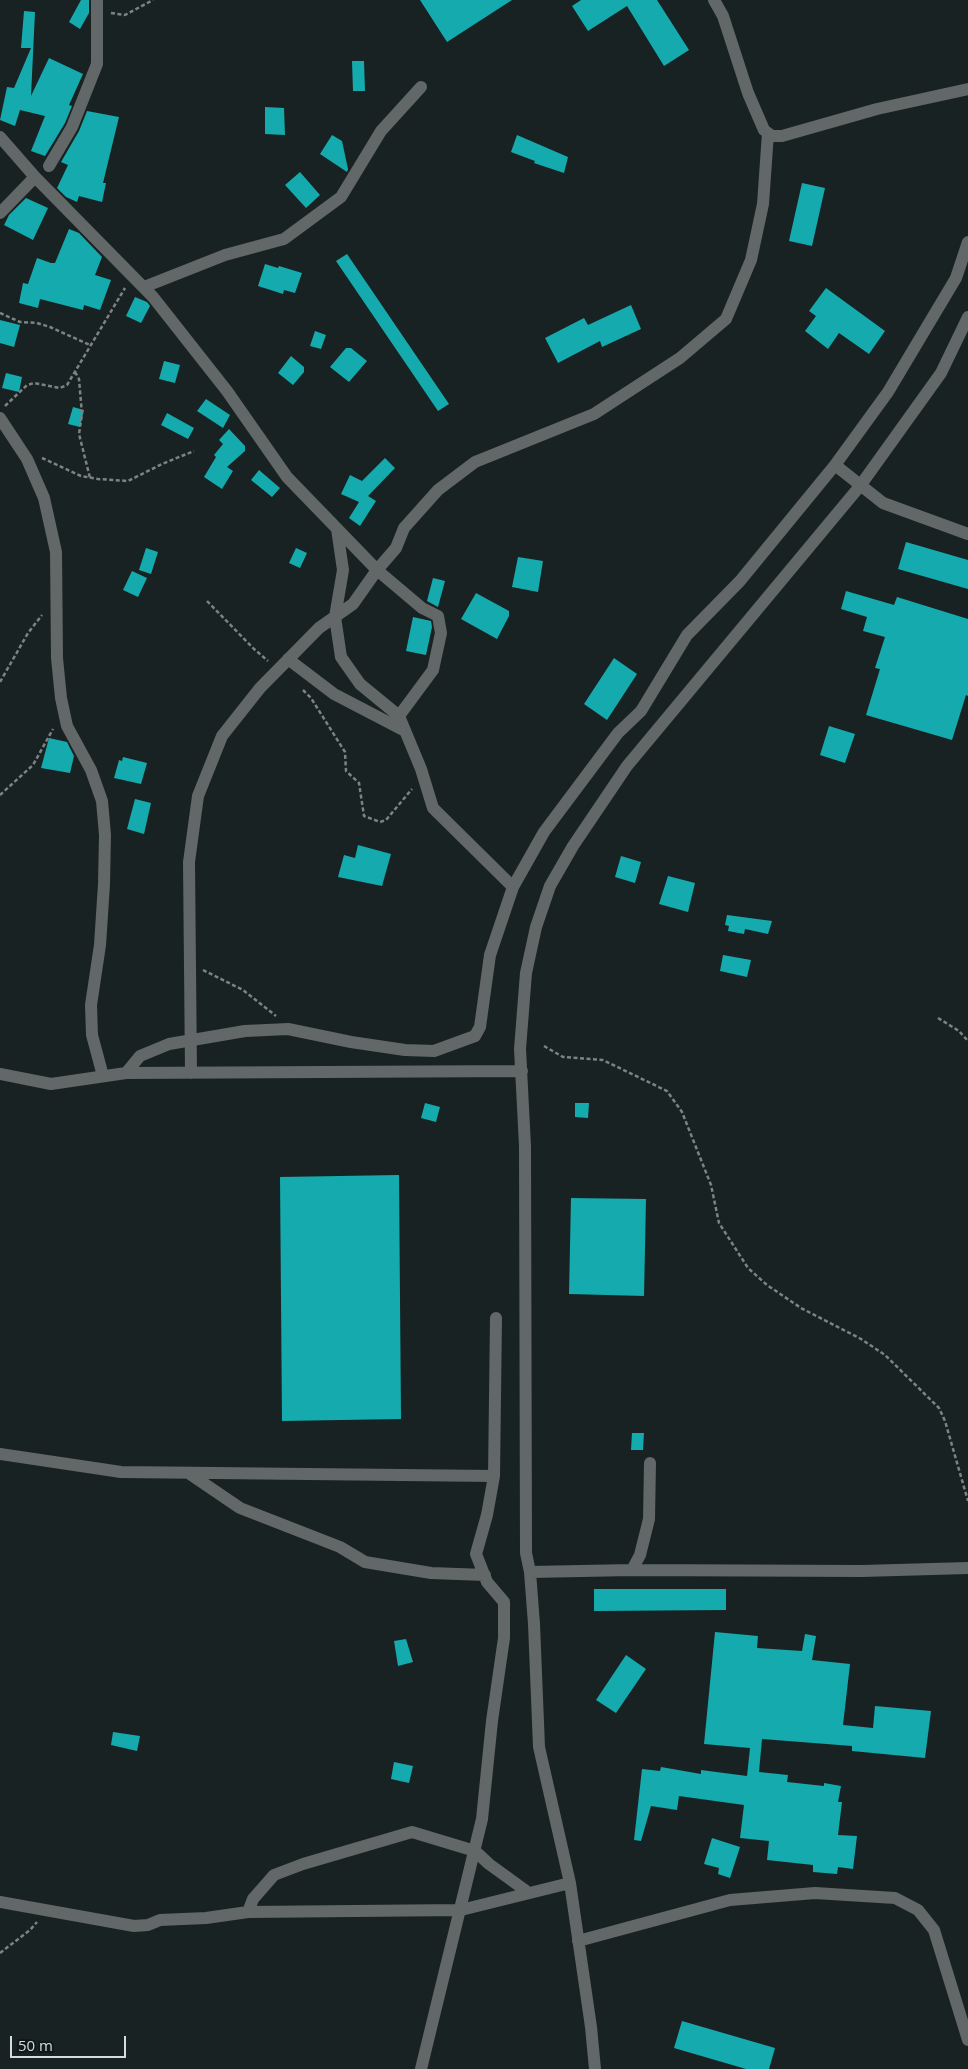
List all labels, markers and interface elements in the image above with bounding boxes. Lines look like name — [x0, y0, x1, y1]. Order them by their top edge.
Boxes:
scale bar — [12, 2026, 129, 2058]
text: 50 m — [18, 2035, 53, 2055]

